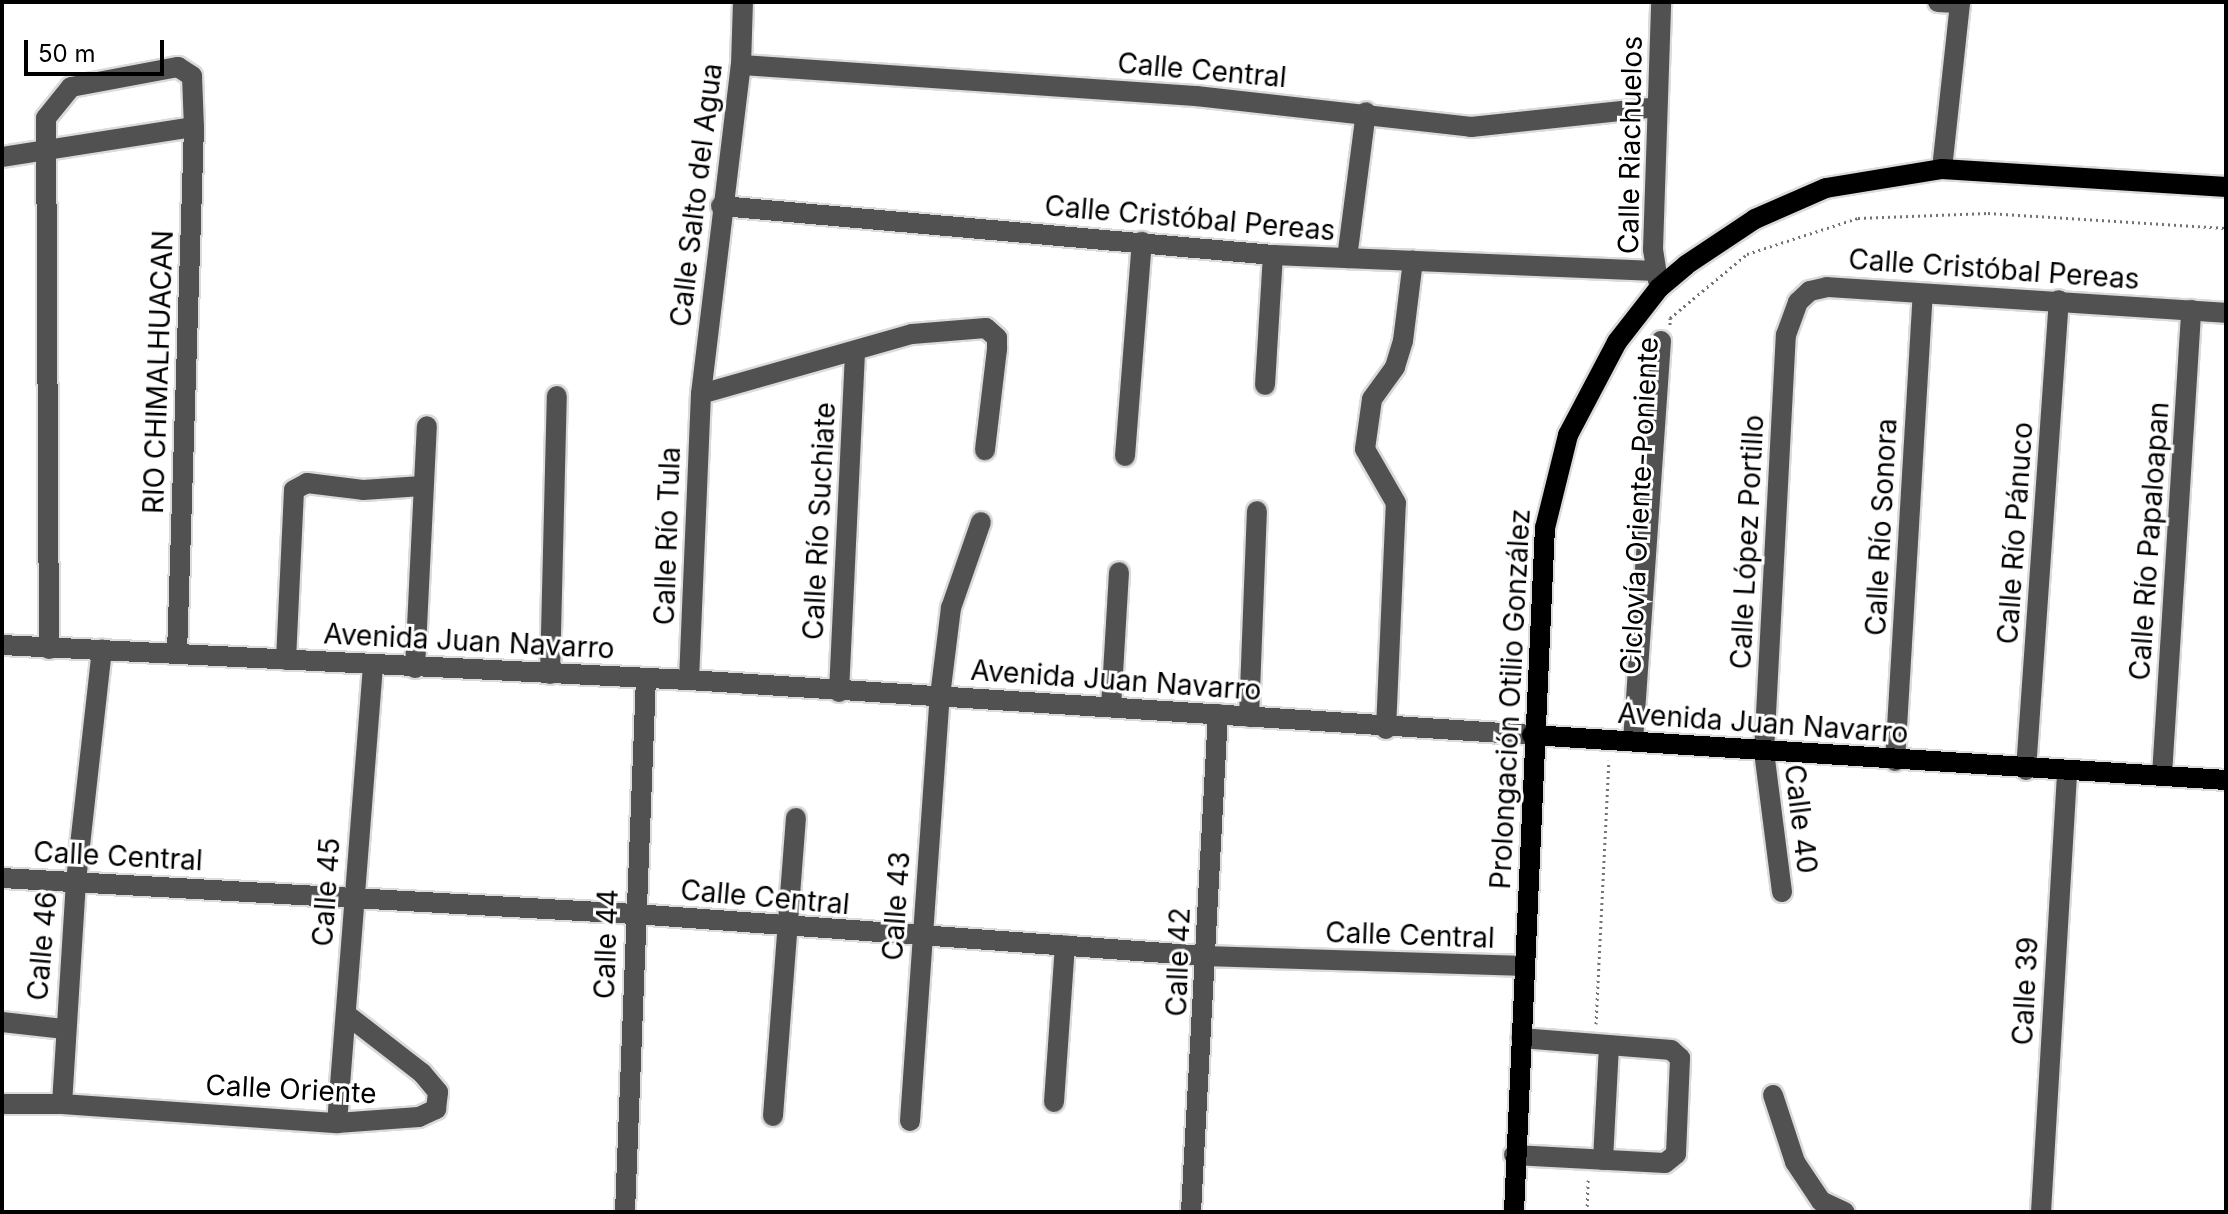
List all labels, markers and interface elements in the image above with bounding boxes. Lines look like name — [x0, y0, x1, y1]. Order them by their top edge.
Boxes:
scale bar — [28, 24, 168, 74]
street label: Calle Riachuelos — [1611, 36, 1649, 254]
text: 50 m — [38, 39, 96, 68]
street label: Calle Central — [1116, 46, 1288, 94]
street label: Calle Salto del Agua — [663, 61, 729, 329]
street label: Calle Cristóbal Pereas — [1043, 189, 1337, 247]
street label: RIO CHIMALHUACAN — [136, 230, 180, 514]
street label: Calle Cristóbal Pereas — [1847, 242, 2141, 296]
street label: Ciclovía Oriente-Poniente — [1613, 336, 1665, 676]
street label: Calle Río Papaloapan — [2122, 400, 2176, 682]
street label: Calle Río Suchiate — [796, 401, 842, 641]
street label: Calle López Portillo — [1724, 414, 1770, 670]
street label: Calle Río Sonora — [1859, 417, 1903, 637]
street label: Calle Río Pánuco — [1990, 421, 2040, 645]
street label: Calle Río Tula — [647, 446, 687, 626]
street label: Prolongación Otilio González — [1483, 508, 1537, 890]
street label: Avenida Juan Navarro — [323, 617, 615, 665]
street label: Avenida Juan Navarro — [970, 653, 1262, 707]
street label: Avenida Juan Navarro — [1617, 696, 1909, 750]
street label: Calle 40 — [1778, 763, 1824, 875]
street label: Calle Central — [33, 835, 203, 877]
street label: Calle 45 — [305, 836, 347, 948]
street label: Calle 43 — [875, 850, 917, 962]
street label: Calle Central — [679, 873, 851, 921]
street label: Calle 44 — [587, 888, 625, 1000]
street label: Calle 46 — [20, 890, 64, 1002]
street label: Calle 42 — [1159, 907, 1197, 1017]
street label: Calle Central — [1325, 915, 1495, 955]
street label: Calle 39 — [2005, 936, 2045, 1046]
street label: Calle Oriente — [205, 1068, 377, 1110]

